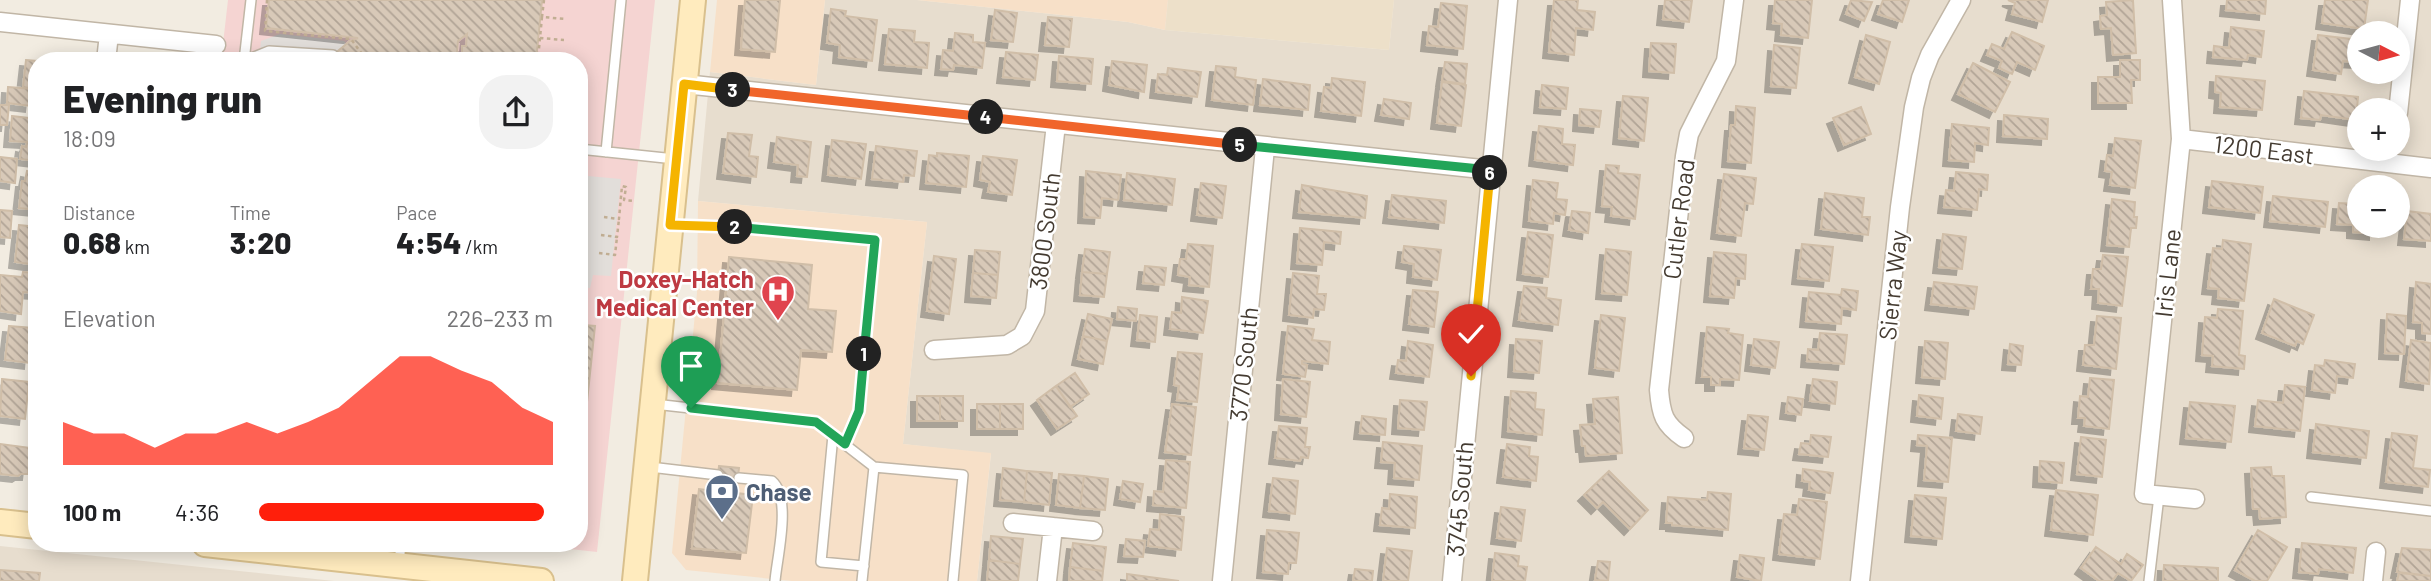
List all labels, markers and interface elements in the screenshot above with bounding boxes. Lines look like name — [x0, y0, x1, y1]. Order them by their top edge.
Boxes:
north arrow — [2347, 21, 2410, 84]
map controls — [2347, 21, 2410, 238]
pin: 3 — [716, 72, 750, 108]
text: Evening run — [63, 75, 262, 121]
button: share — [479, 75, 553, 149]
text: 3 — [727, 78, 738, 101]
button: + — [2347, 98, 2410, 161]
pin: 4 — [968, 100, 1004, 134]
text: 4 — [980, 105, 991, 128]
text: 18:09 — [63, 124, 116, 152]
pin: 5 — [1222, 128, 1258, 162]
street label: 1200 East — [2212, 129, 2316, 169]
text: 5 — [1234, 133, 1245, 156]
pin: 6 — [1472, 156, 1508, 190]
street label: Cutler Road — [1656, 157, 1700, 281]
text: 6 — [1484, 161, 1495, 184]
street label: 3800 South — [1022, 170, 1066, 292]
button: − — [2347, 175, 2410, 238]
text: Distance — [63, 201, 135, 224]
text: Time — [230, 201, 271, 224]
text: Pace — [396, 201, 437, 224]
pin: 2 — [718, 210, 752, 244]
text: 2 — [729, 215, 740, 238]
text: 0.68 — [63, 224, 121, 260]
text: 3:20 — [230, 224, 291, 260]
text: 4:54 — [396, 224, 461, 260]
street label: Iris Lane — [2148, 227, 2186, 319]
street label: Sierra Way — [1872, 229, 1912, 341]
text: km — [121, 235, 150, 258]
text: /km — [461, 235, 498, 258]
place label: Doxey-Hatch Medical Center — [596, 264, 754, 321]
hospital icon: Doxey-Hatch Medical Center — [759, 273, 797, 322]
text: Elevation — [63, 304, 156, 332]
text: 226–233 m — [447, 304, 553, 332]
pin — [1441, 304, 1501, 376]
street label: 3770 South — [1223, 305, 1263, 423]
icon: check — [1452, 315, 1490, 353]
pin — [661, 336, 721, 408]
pin: 1 — [846, 336, 882, 372]
text: 1 — [860, 342, 867, 365]
icon: arrive — [672, 347, 710, 385]
street label: 3745 South — [1440, 440, 1478, 558]
bank icon: Chase — [703, 472, 741, 521]
place label: Chase — [746, 477, 812, 506]
text: 100 m — [63, 498, 121, 526]
text: 4:36 — [175, 498, 219, 526]

